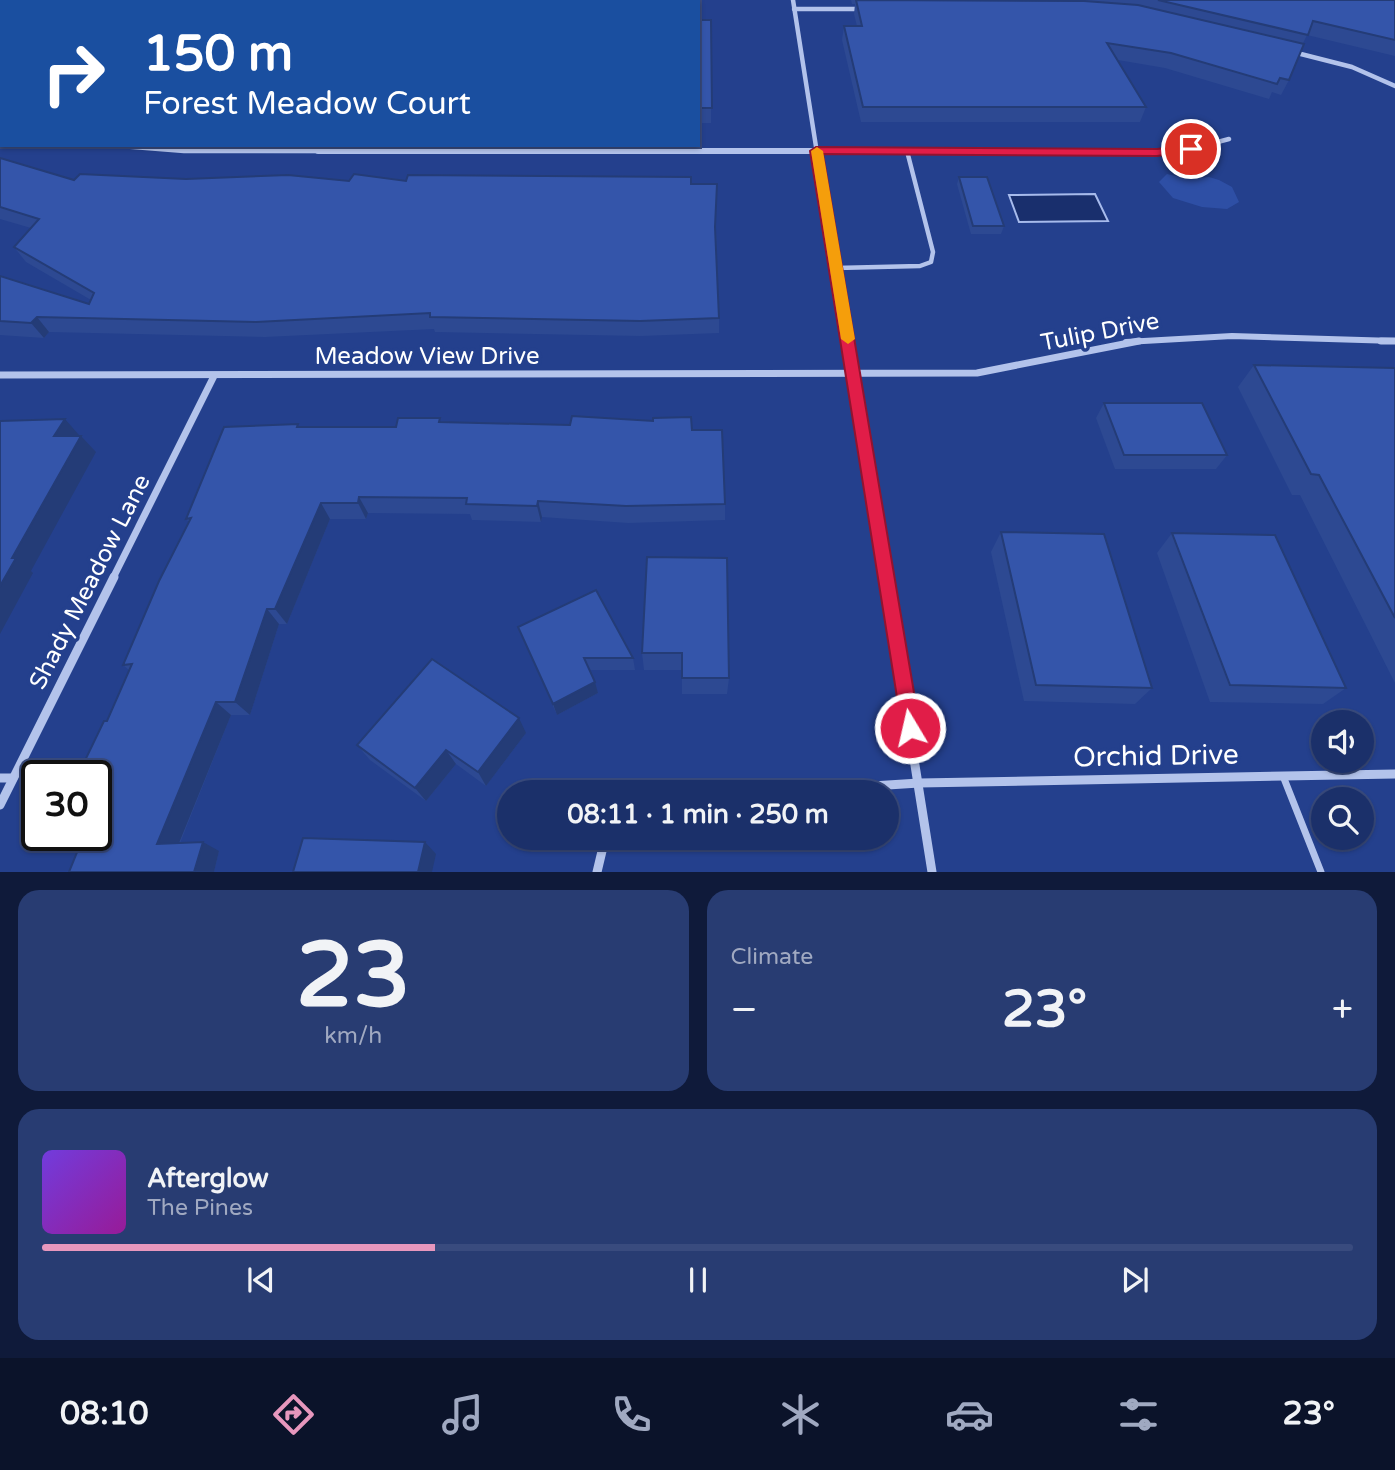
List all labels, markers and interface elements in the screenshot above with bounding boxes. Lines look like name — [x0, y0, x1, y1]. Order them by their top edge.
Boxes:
text: 150 m — [143, 25, 293, 84]
icon: right — [28, 28, 119, 119]
text: Forest Meadow Court — [143, 85, 471, 123]
pin — [1161, 119, 1221, 179]
icon: arrive — [1172, 130, 1210, 168]
street label: Tulip Drive — [1038, 306, 1162, 358]
street label: Meadow View Drive — [315, 342, 539, 371]
street label: Shady Meadow Lane — [23, 470, 157, 694]
position arrow — [873, 691, 947, 765]
map controls — [1311, 710, 1374, 850]
button: sound — [1311, 710, 1374, 773]
street label: Orchid Drive — [1073, 738, 1239, 774]
speed limit sign: 30 — [21, 760, 112, 851]
button: search — [1311, 787, 1374, 850]
text: 08:11 · 1 min · 250 m — [567, 799, 829, 830]
text: 23 — [296, 921, 410, 1031]
text: Climate — [731, 943, 813, 971]
text: 23° — [1002, 978, 1087, 1041]
text: − — [731, 987, 758, 1033]
text: + — [1332, 987, 1353, 1033]
text: km/h — [324, 1022, 382, 1050]
text: Afterglow — [147, 1163, 269, 1194]
text: The Pines — [147, 1194, 253, 1222]
icon: previous — [242, 1261, 280, 1299]
icon: pause — [679, 1261, 717, 1299]
icon: next — [1116, 1261, 1154, 1299]
icon: directions — [269, 1390, 318, 1439]
icon: music — [438, 1390, 487, 1439]
icon: phone — [607, 1390, 656, 1439]
icon: climate — [776, 1390, 825, 1439]
icon: car — [945, 1390, 994, 1439]
icon: filters — [1114, 1390, 1163, 1439]
text: 08:10 — [60, 1395, 149, 1433]
text: 23° — [1283, 1395, 1335, 1433]

